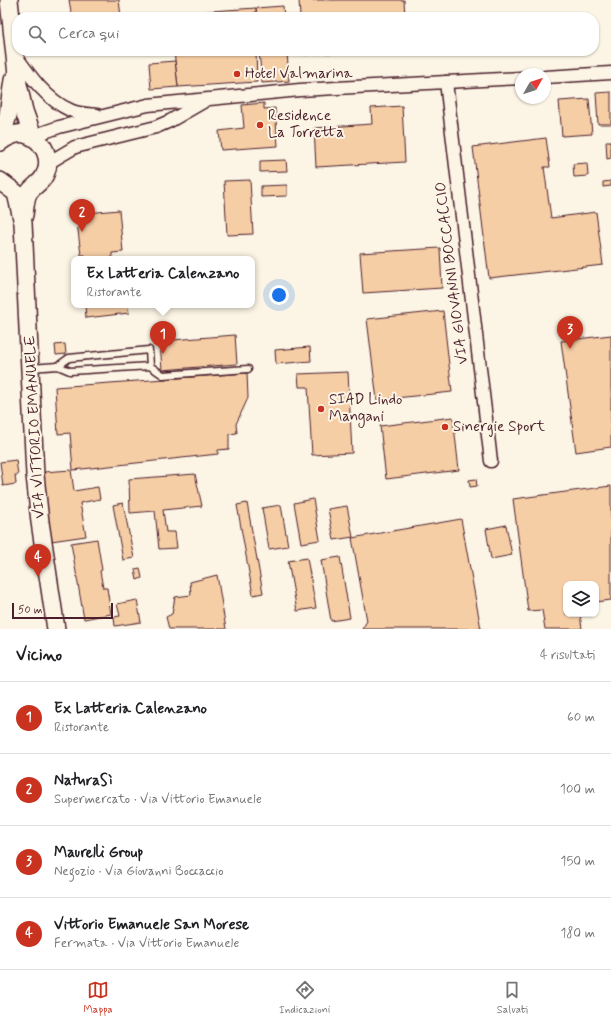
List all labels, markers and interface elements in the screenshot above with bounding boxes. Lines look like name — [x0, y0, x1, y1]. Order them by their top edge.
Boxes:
search box — [12, 12, 599, 56]
icon: search — [26, 23, 48, 45]
text: Cerca qui — [58, 24, 119, 44]
place label: Hotel Valmarina — [245, 64, 353, 84]
north arrow — [515, 68, 551, 104]
marker: Hotel Valmarina — [232, 69, 242, 79]
place label: Residence La Torretta — [268, 106, 344, 143]
marker: Residence La Torretta — [255, 120, 265, 130]
street label: VIA GIOVANNI BOCCACCIO — [431, 180, 473, 366]
pin: 2 — [69, 199, 95, 232]
popup — [71, 256, 255, 308]
text: Ex Latteria Calenzano — [87, 264, 239, 284]
text: Ristorante — [87, 284, 142, 301]
your location — [269, 285, 289, 305]
pin: 3 — [557, 316, 583, 349]
pin: 1 — [150, 321, 176, 354]
street label: VIA VITTORIO EMANUELE — [20, 335, 50, 519]
place label: SIAD Lindo Mangani — [329, 390, 402, 428]
marker: SIAD Lindo Mangani — [316, 404, 326, 414]
place label: Sinergie Sport — [453, 417, 545, 437]
marker: Sinergie Sport — [440, 422, 450, 432]
pin: 4 — [25, 544, 51, 577]
map controls — [563, 581, 599, 617]
button: layers — [563, 581, 599, 617]
scale bar — [12, 601, 113, 620]
text: 50 m — [18, 603, 43, 617]
text: Vicino — [16, 644, 62, 666]
text: 4 risultati — [540, 647, 595, 664]
text: Ex Latteria Calenzano — [54, 699, 207, 719]
text: 1 — [26, 709, 32, 726]
text: 60 m — [567, 709, 595, 726]
text: Ristorante — [54, 719, 109, 736]
text: NaturaSì — [54, 771, 112, 791]
text: 2 — [26, 781, 32, 798]
text: 100 m — [560, 781, 595, 798]
text: Supermercato · Via Vittorio Emanuele — [54, 791, 262, 808]
text: Maurelli Group — [54, 843, 143, 863]
text: 3 — [26, 853, 32, 870]
text: 150 m — [561, 853, 595, 870]
text: Negozio · Via Giovanni Boccaccio — [54, 863, 224, 880]
text: Vittorio Emanuele San Morese — [54, 915, 249, 935]
text: 4 — [25, 925, 33, 942]
text: 180 m — [560, 925, 595, 942]
text: Fermata · Via Vittorio Emanuele — [54, 935, 239, 952]
tab: Mappa — [83, 979, 113, 1017]
tab: Indicazioni — [279, 979, 330, 1017]
tab: Salvati — [497, 979, 528, 1017]

